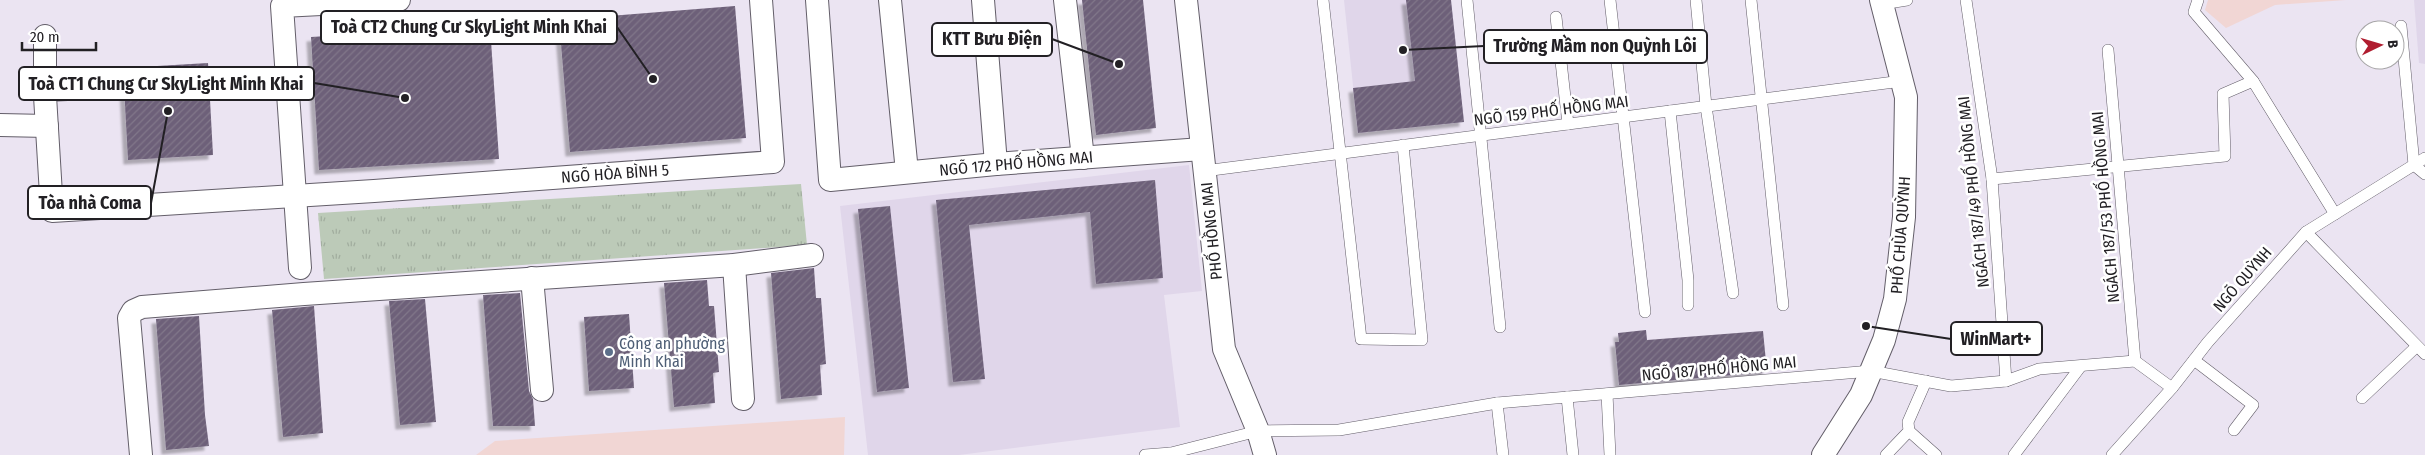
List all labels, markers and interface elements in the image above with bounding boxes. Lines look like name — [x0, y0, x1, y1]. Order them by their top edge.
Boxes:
callout: Toà CT2 Chung Cư SkyLight Minh Khai — [321, 11, 617, 44]
text: Toà CT2 Chung Cư SkyLight Minh Khai — [331, 16, 607, 38]
scale bar — [22, 20, 96, 52]
north arrow — [2355, 20, 2405, 70]
callout: KTT Bưu Điện — [932, 23, 1052, 56]
text: 20 m — [30, 28, 60, 46]
text: KTT Bưu Điện — [942, 28, 1042, 50]
callout: Trường Mầm non Quỳnh Lôi — [1484, 30, 1707, 63]
text: Trường Mầm non Quỳnh Lôi — [1493, 34, 1697, 57]
text: B — [2384, 39, 2401, 49]
callout: Toà CT1 Chung Cư SkyLight Minh Khai — [19, 67, 314, 100]
text: Toà CT1 Chung Cư SkyLight Minh Khai — [28, 73, 304, 95]
street label: NGÕ 159 PHỐ HỒNG MAI — [1472, 89, 1630, 129]
street label: NGÁCH 187/49 PHỐ HỒNG MAI — [1951, 95, 1993, 289]
street label: NGÁCH 187/53 PHỐ HỒNG MAI — [2085, 110, 2123, 304]
street label: NGÕ 172 PHỐ HỒNG MAI — [938, 144, 1094, 180]
street label: NGÕ HÒA BÌNH 5 — [561, 160, 670, 187]
street label: PHỐ CHÙA QUỲNH — [1884, 175, 1914, 295]
street label: PHỐ HỒNG MAI — [1194, 181, 1226, 281]
callout: Tòa nhà Coma — [28, 186, 151, 219]
text: Tòa nhà Coma — [39, 192, 142, 214]
street label: NGÕ QUỲNH — [2209, 243, 2276, 316]
callout: WinMart+ — [1951, 322, 2042, 355]
text: WinMart+ — [1961, 328, 2031, 350]
place label: Công an phường Minh Khai — [619, 334, 726, 371]
marker: Công an phường Minh Khai — [603, 346, 615, 358]
street label: NGÕ 187 PHỐ HỒNG MAI — [1641, 349, 1797, 385]

